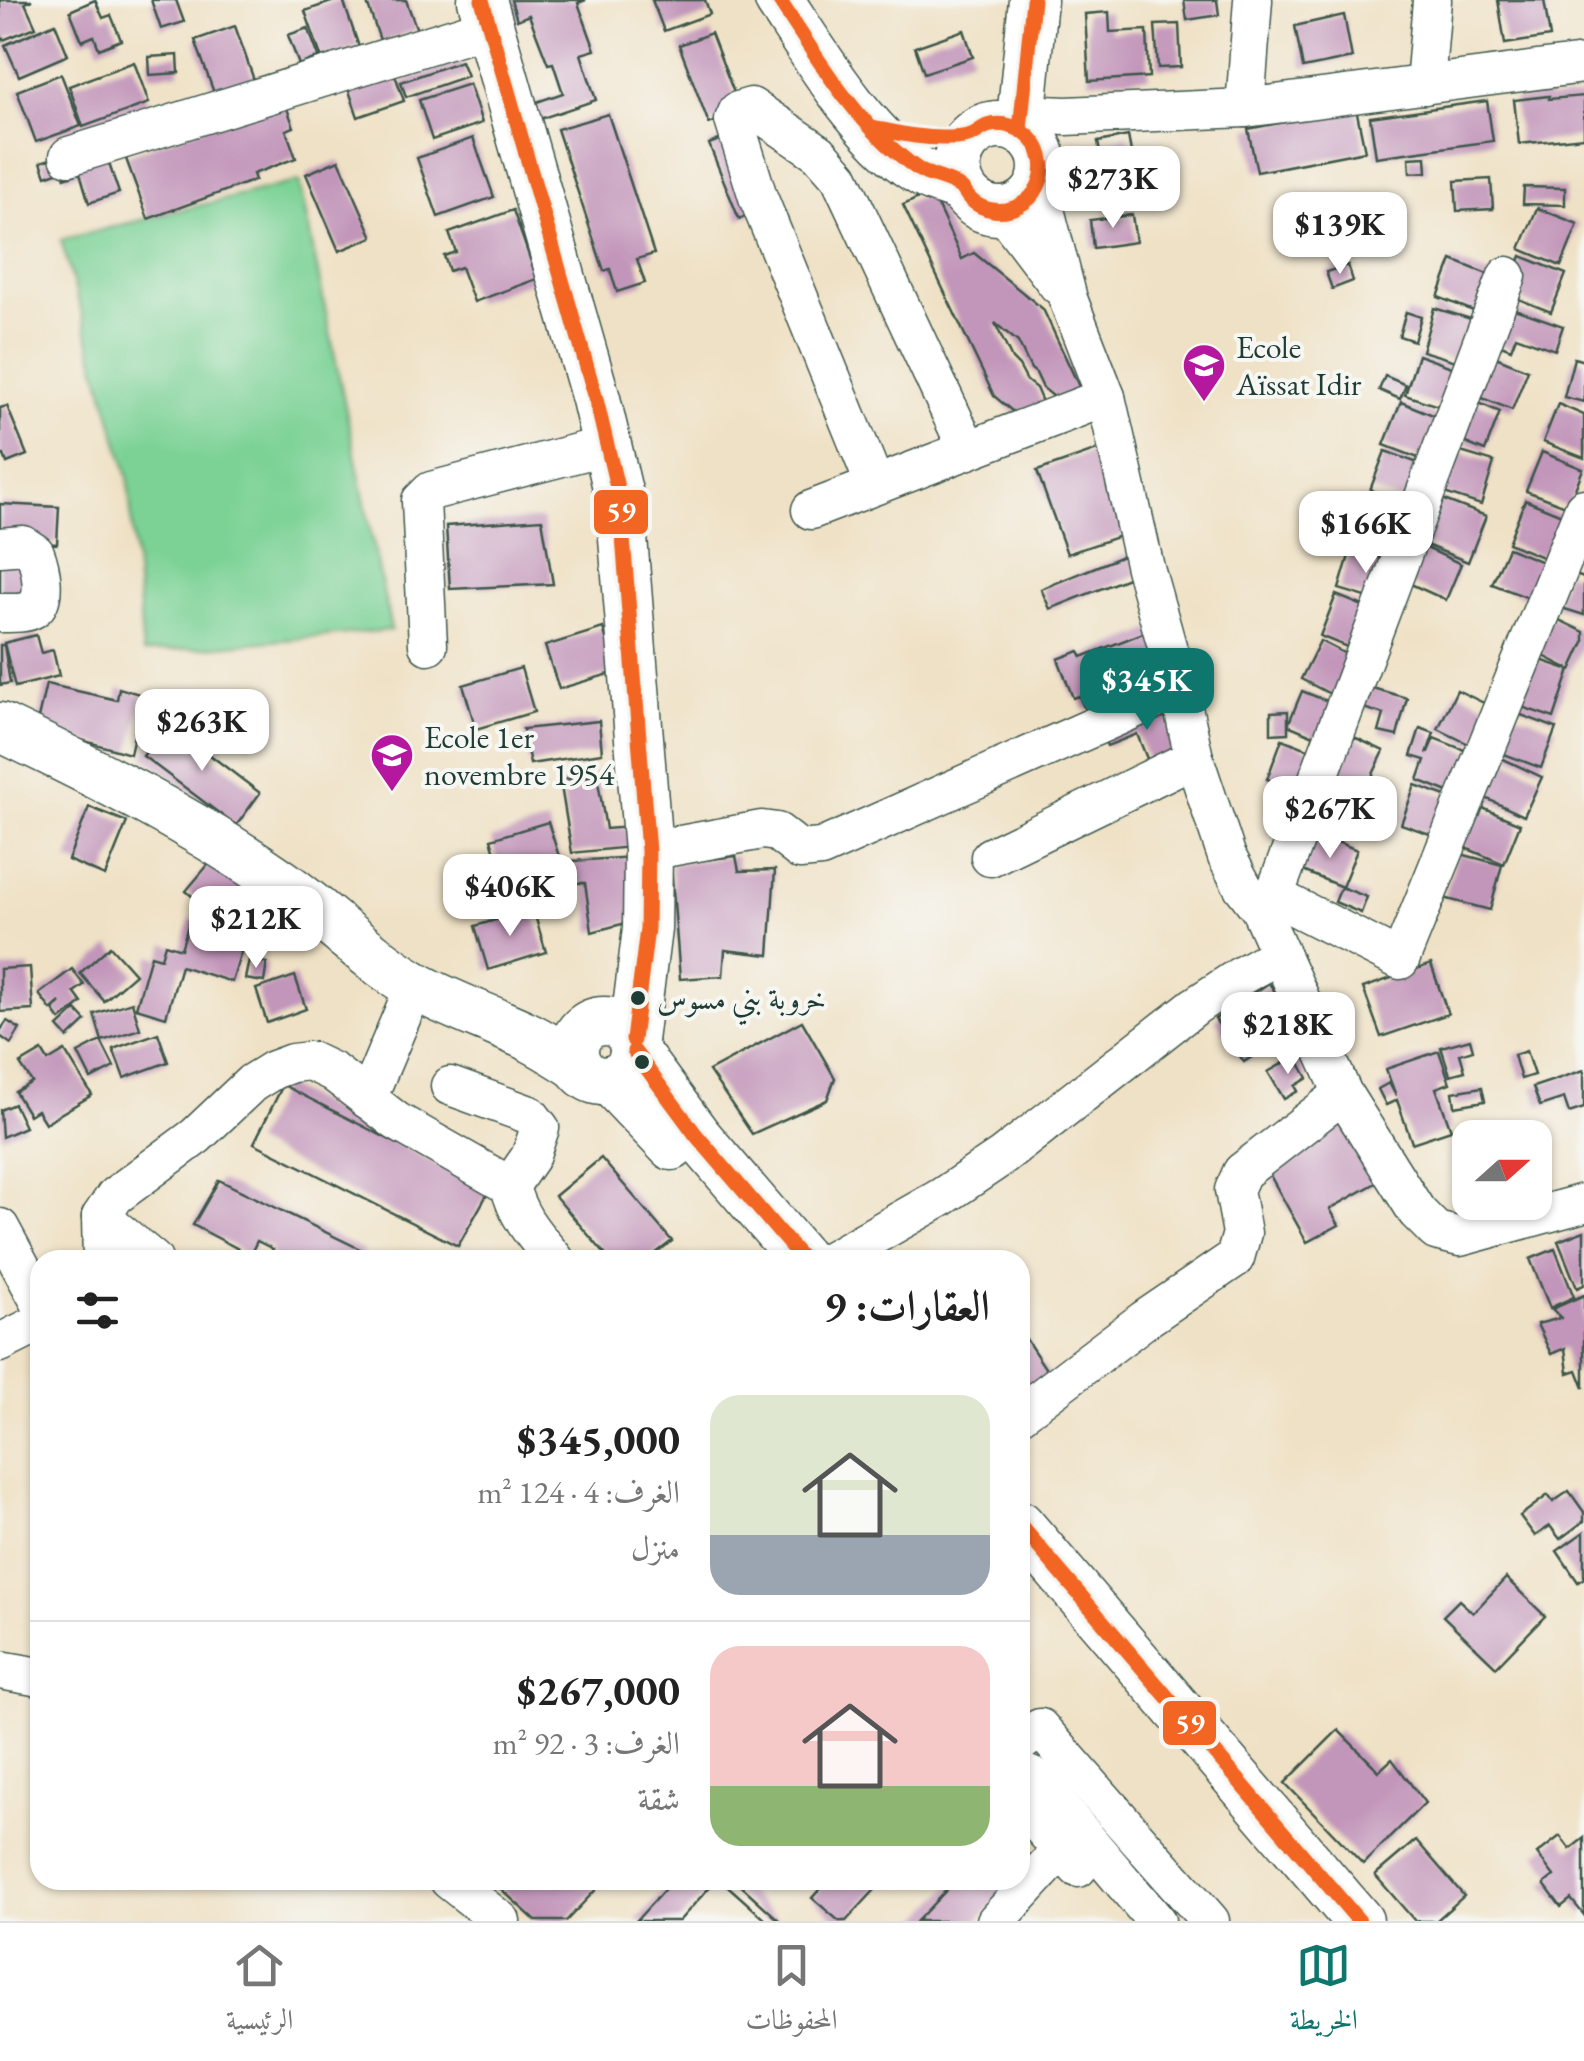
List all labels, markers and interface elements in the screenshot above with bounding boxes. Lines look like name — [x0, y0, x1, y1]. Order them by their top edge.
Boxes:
pin: $273K — [1043, 146, 1183, 231]
text: $273K — [1068, 157, 1158, 199]
pin: $139K — [1270, 192, 1410, 277]
text: $139K — [1295, 203, 1385, 245]
place label: Ecole Aïssat Idir — [1235, 326, 1362, 405]
school or university icon: Ecole Aïssat Idir — [1181, 342, 1227, 403]
line badge: 59 — [592, 488, 650, 536]
pin: $166K — [1296, 491, 1436, 576]
text: 59 — [606, 493, 636, 529]
text: $166K — [1321, 502, 1411, 544]
pin: $345K — [1077, 648, 1217, 733]
text: $345K — [1102, 659, 1192, 701]
pin: $263K — [132, 689, 272, 774]
text: $263K — [157, 700, 247, 742]
place label: Ecole 1er novembre 1954 — [424, 716, 615, 795]
school or university icon: Ecole 1er novembre 1954 — [369, 732, 415, 793]
pin: $267K — [1260, 776, 1400, 861]
text: $267K — [1285, 787, 1375, 829]
pin: $406K — [440, 854, 580, 939]
text: $406K — [465, 865, 555, 907]
pin: $212K — [186, 886, 326, 971]
text: $212K — [211, 897, 301, 939]
place label: خروبة بني مسوس — [657, 979, 826, 1026]
marker: خروبة بني مسوس — [628, 988, 648, 1008]
pin: $218K — [1218, 992, 1358, 1077]
text: $218K — [1243, 1003, 1333, 1045]
unlabelled marker — [632, 1052, 652, 1072]
north arrow — [1452, 1120, 1552, 1220]
map controls — [1452, 1120, 1552, 1220]
text: العقارات: 9 — [824, 1278, 990, 1333]
icon: filters — [70, 1283, 125, 1338]
text: $345,000 — [517, 1412, 680, 1467]
icon: home — [790, 1435, 910, 1555]
text: الغرف: 4 · 124 m² — [477, 1471, 680, 1513]
text: منزل — [631, 1527, 680, 1569]
text: $267,000 — [517, 1663, 680, 1718]
icon: home — [790, 1686, 910, 1806]
line badge: 59 — [1161, 1699, 1218, 1747]
text: 59 — [1175, 1705, 1205, 1741]
text: الغرف: 3 · 92 m² — [493, 1722, 680, 1764]
text: شقة — [638, 1778, 680, 1820]
tab: الرئيسية — [226, 1938, 293, 2047]
tab: المحفوظات — [745, 1938, 838, 2047]
tab: الخريطة — [1290, 1938, 1358, 2047]

